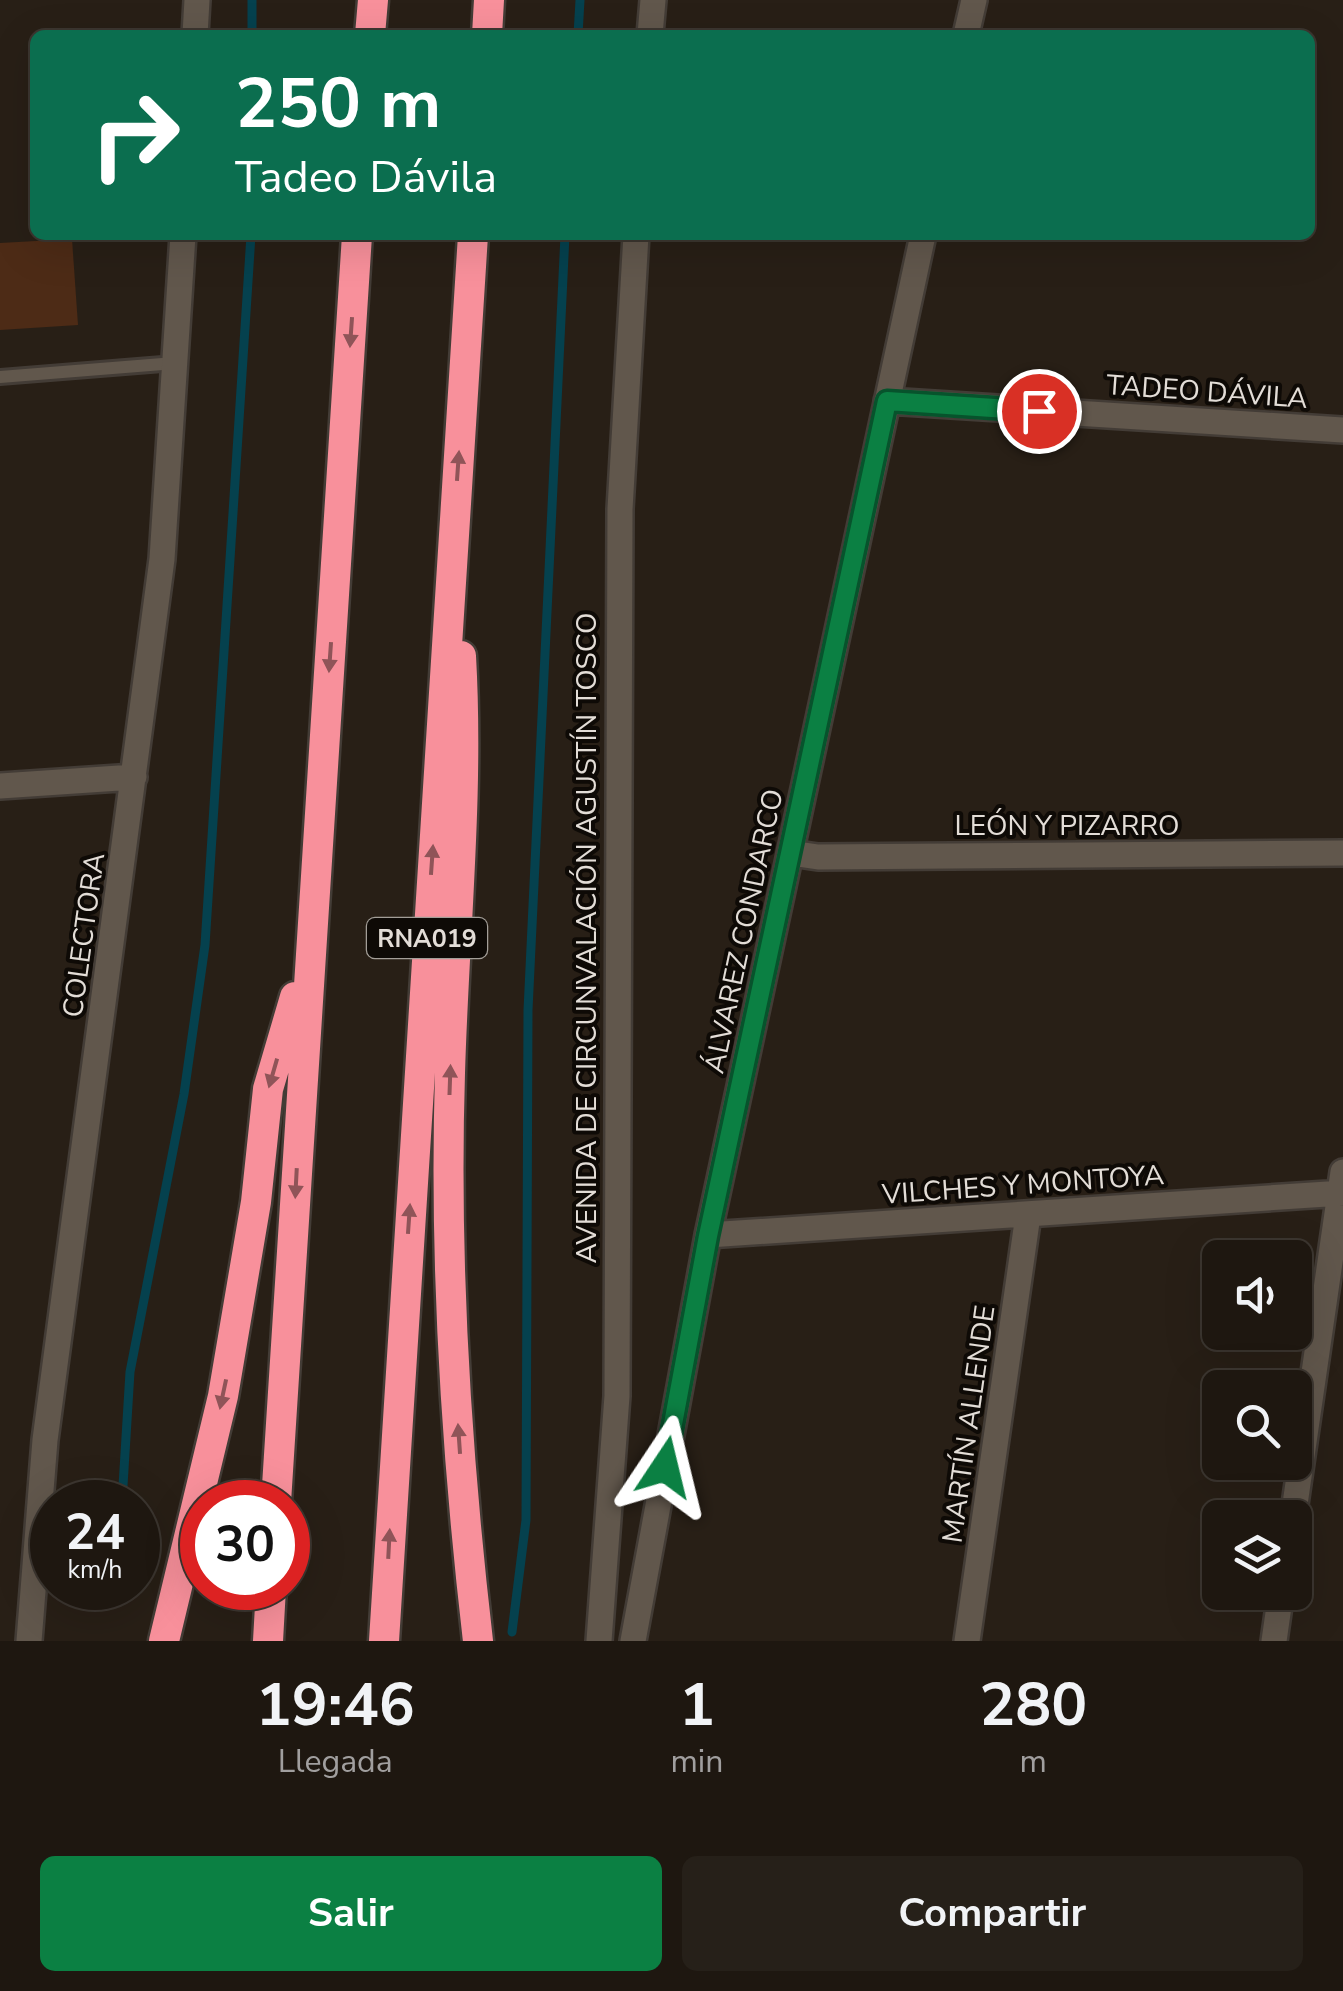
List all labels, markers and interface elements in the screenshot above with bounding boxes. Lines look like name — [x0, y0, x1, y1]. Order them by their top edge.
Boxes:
text: 250 m — [235, 56, 441, 152]
icon: right — [70, 70, 200, 200]
text: Tadeo Dávila — [235, 147, 497, 208]
one-way arrow — [343, 317, 359, 349]
street label: TADEO DÁVILA — [1105, 366, 1309, 418]
pin — [997, 369, 1082, 454]
icon: arrive — [1012, 384, 1067, 439]
one-way arrow — [450, 449, 466, 481]
street label: AVENIDA DE CIRCUNVALACIÓN AGUSTÍN TOSCO — [568, 612, 606, 1264]
one-way arrow — [321, 641, 337, 673]
street label: ÁLVAREZ CONDARCO — [695, 786, 793, 1077]
street label: LEÓN Y PIZARRO — [954, 807, 1180, 845]
one-way arrow — [424, 844, 440, 875]
street label: COLECTORA — [54, 850, 114, 1020]
road number: RNA019 — [367, 918, 487, 958]
one-way arrow — [265, 1059, 280, 1089]
one-way arrow — [442, 1063, 458, 1095]
street label: VILCHES Y MONTOYA — [880, 1156, 1165, 1214]
one-way arrow — [288, 1168, 304, 1200]
one-way arrow — [401, 1203, 417, 1235]
map controls — [1202, 1240, 1312, 1610]
button: sound — [1202, 1240, 1312, 1350]
street label: MARTÍN ALLENDE — [934, 1303, 1004, 1545]
button: search — [1202, 1370, 1312, 1480]
one-way arrow — [215, 1379, 231, 1410]
position arrow — [613, 1415, 717, 1519]
one-way arrow — [451, 1423, 467, 1455]
speed limit sign: 30 — [180, 1480, 310, 1610]
text: 24 — [65, 1498, 125, 1567]
button: layers — [1202, 1500, 1312, 1610]
one-way arrow — [381, 1527, 397, 1559]
text: km/h — [67, 1553, 123, 1587]
text: 19:46 — [256, 1664, 415, 1746]
text: 1 — [679, 1664, 715, 1746]
text: 280 — [979, 1664, 1087, 1746]
text: Llegada — [278, 1740, 393, 1783]
text: min — [670, 1740, 723, 1783]
text: m — [1019, 1740, 1047, 1783]
button: Salir — [40, 1856, 662, 1971]
button: Compartir — [682, 1856, 1303, 1971]

